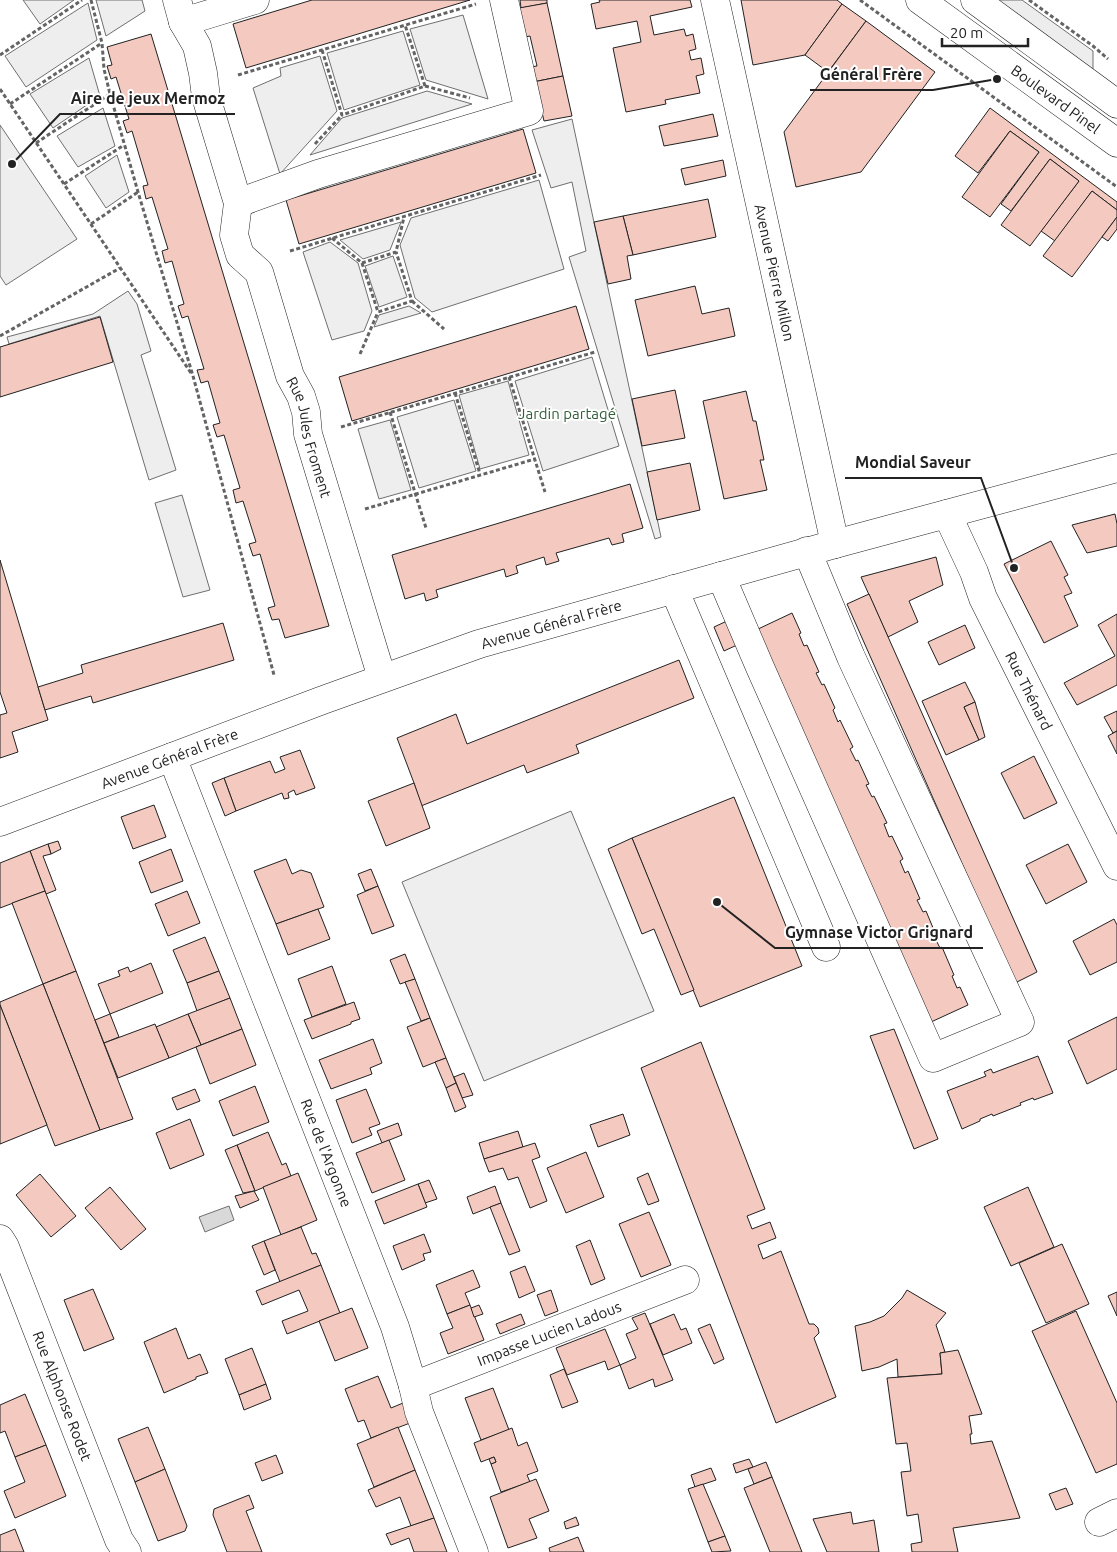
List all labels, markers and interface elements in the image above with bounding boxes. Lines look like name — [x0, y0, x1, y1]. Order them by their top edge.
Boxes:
scale bar — [942, 15, 1028, 47]
text: 20 m — [950, 24, 983, 41]
callout: Général Frère — [810, 59, 933, 90]
street label: Boulevard Pinel — [1008, 61, 1104, 137]
text: Général Frère — [820, 65, 922, 83]
callout: Aire de jeux Mermoz — [60, 83, 235, 114]
text: Aire de jeux Mermoz — [71, 89, 225, 107]
street label: Avenue Pierre Millon — [752, 202, 798, 343]
street label: Rue Jules Froment — [283, 374, 335, 500]
park label: Jardin partagé — [518, 405, 616, 422]
callout: Mondial Saveur — [845, 447, 981, 478]
text: Mondial Saveur — [855, 453, 971, 471]
street label: Avenue Général Frère — [479, 596, 623, 652]
street label: Rue Thénard — [1003, 648, 1056, 733]
street label: Avenue Général Frère — [98, 724, 240, 792]
callout: Gymnase Victor Grignard — [775, 917, 983, 948]
text: Gymnase Victor Grignard — [785, 923, 973, 941]
street label: Rue de l'Argonne — [298, 1096, 356, 1209]
street label: Impasse Lucien Ladous — [475, 1297, 624, 1369]
street label: Rue Alphonse Rodet — [30, 1329, 96, 1463]

